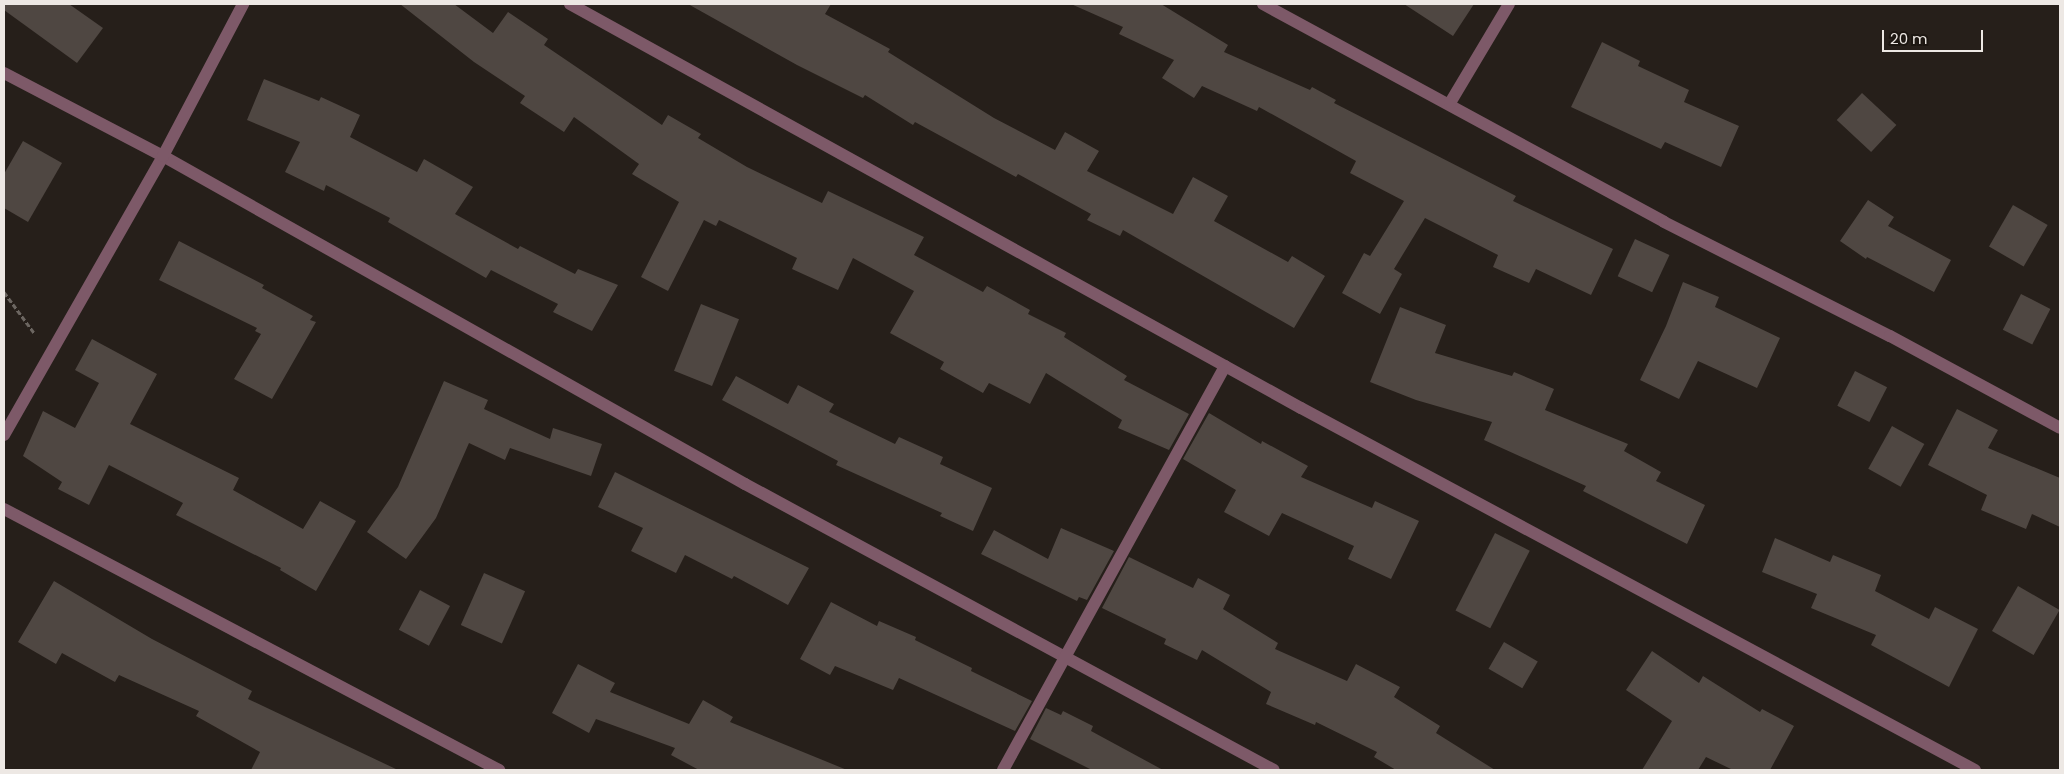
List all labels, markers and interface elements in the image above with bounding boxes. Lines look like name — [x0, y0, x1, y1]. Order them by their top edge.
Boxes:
scale bar — [1884, 20, 1985, 52]
text: 20 m — [1890, 28, 1928, 49]

